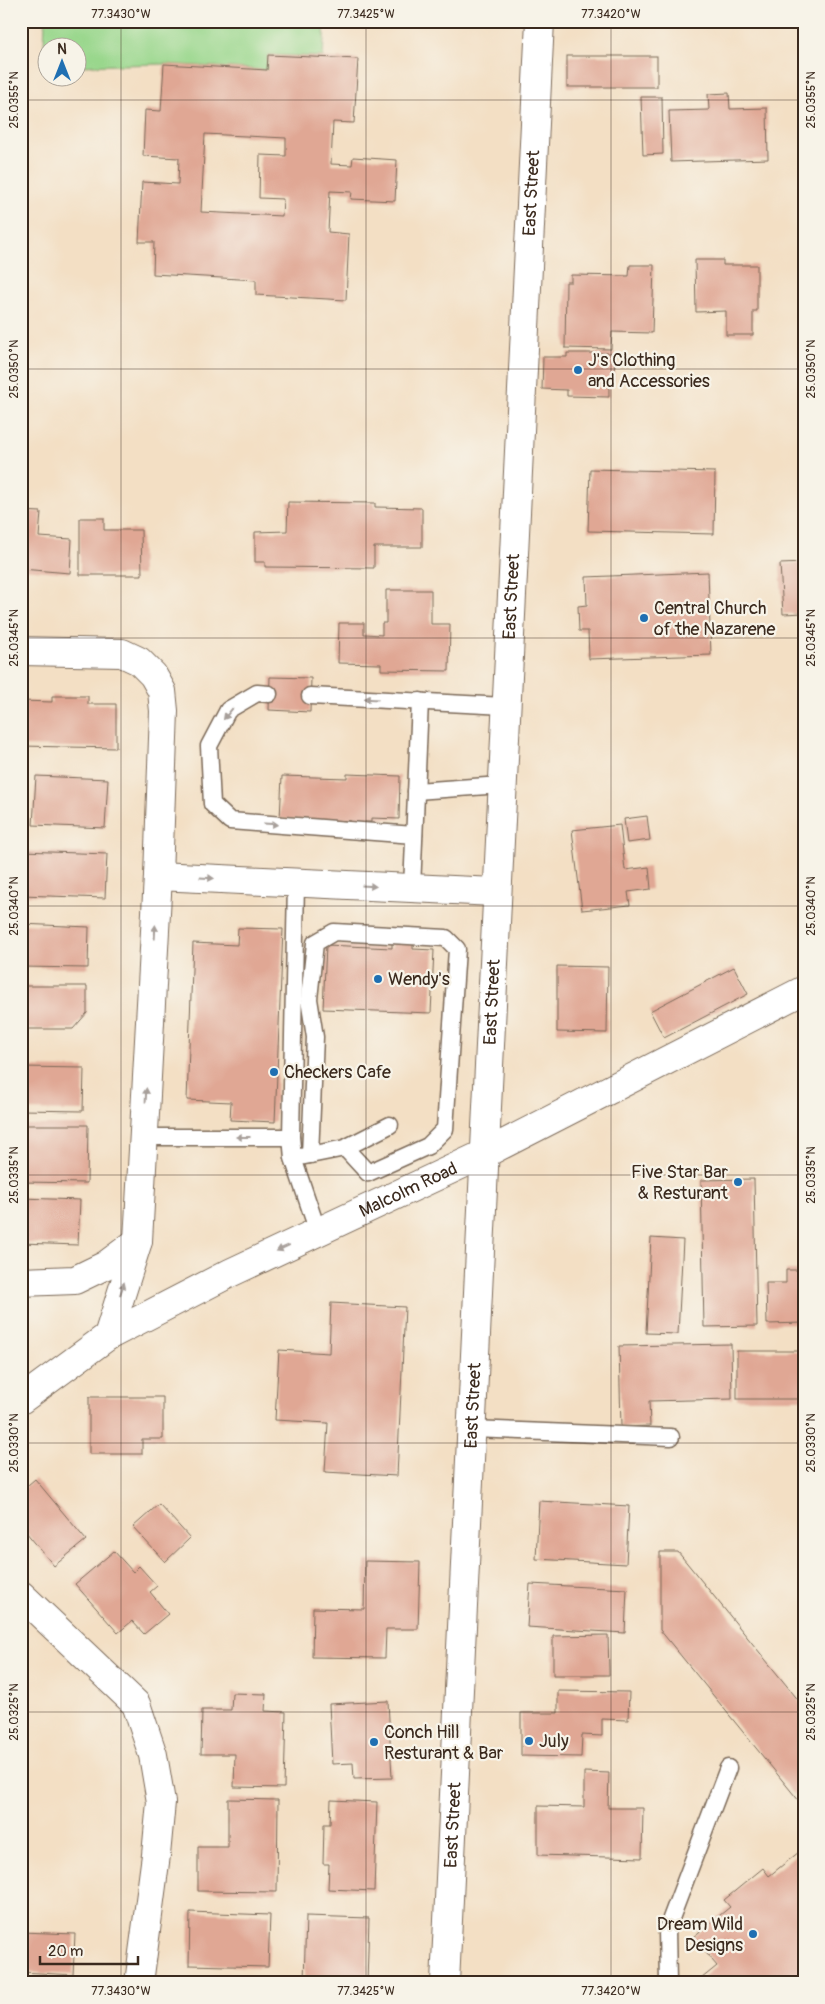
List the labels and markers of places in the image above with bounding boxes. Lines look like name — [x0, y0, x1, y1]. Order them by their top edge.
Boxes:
place label: J's Clothing and Accessories — [588, 349, 710, 393]
marker: J's Clothing and Accessories — [572, 364, 584, 376]
place label: Central Church of the Nazarene — [654, 597, 775, 641]
marker: Central Church of the Nazarene — [638, 612, 650, 624]
place label: Wendy's — [388, 968, 450, 991]
marker: Wendy's — [372, 973, 384, 985]
place label: Checkers Cafe — [284, 1061, 391, 1084]
marker: Checkers Cafe — [268, 1066, 280, 1078]
place label: Five Star Bar & Resturant — [631, 1161, 729, 1205]
marker: Five Star Bar & Resturant — [732, 1176, 744, 1188]
place label: Conch Hill Resturant & Bar — [384, 1721, 504, 1765]
place label: July — [539, 1730, 569, 1753]
marker: July — [523, 1735, 535, 1747]
marker: Conch Hill Resturant & Bar — [368, 1736, 380, 1748]
place label: Dream Wild Designs — [657, 1913, 743, 1957]
marker: Dream Wild Designs — [747, 1928, 759, 1940]

